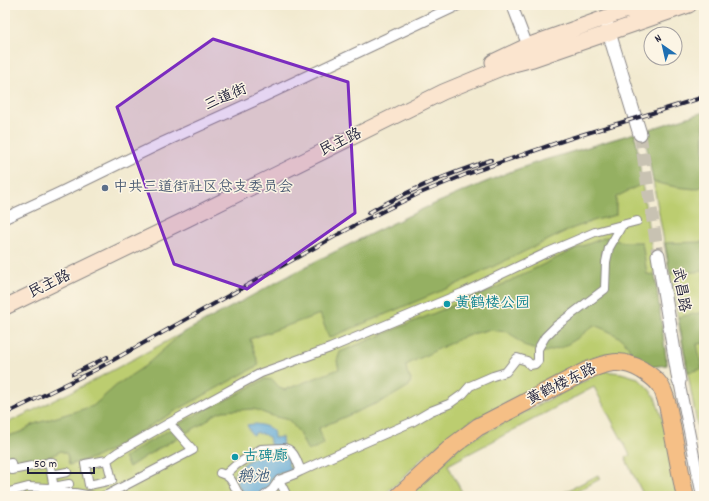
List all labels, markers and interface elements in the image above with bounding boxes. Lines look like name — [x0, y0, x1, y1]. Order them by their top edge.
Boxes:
north arrow — [643, 26, 683, 66]
text: N — [652, 31, 666, 48]
street label: 三道街 — [201, 79, 251, 117]
street label: 民主路 — [316, 123, 366, 163]
place label: 中共三道街社区总支委员会 — [113, 177, 293, 199]
marker: 中共三道街社区总支委员会 — [100, 183, 110, 193]
street label: 民主路 — [25, 265, 75, 305]
street label: 武昌路 — [665, 266, 695, 314]
place label: 黄鹤楼公园 — [455, 293, 530, 315]
marker: 黄鹤楼公园 — [442, 299, 452, 309]
street label: 黄鹤楼东路 — [523, 359, 601, 411]
place label: 古碑廊 — [243, 446, 288, 468]
scale bar — [28, 449, 94, 475]
marker: 古碑廊 — [230, 452, 240, 462]
text: 50 m — [34, 456, 57, 473]
water label: 鹅池 — [237, 466, 270, 489]

